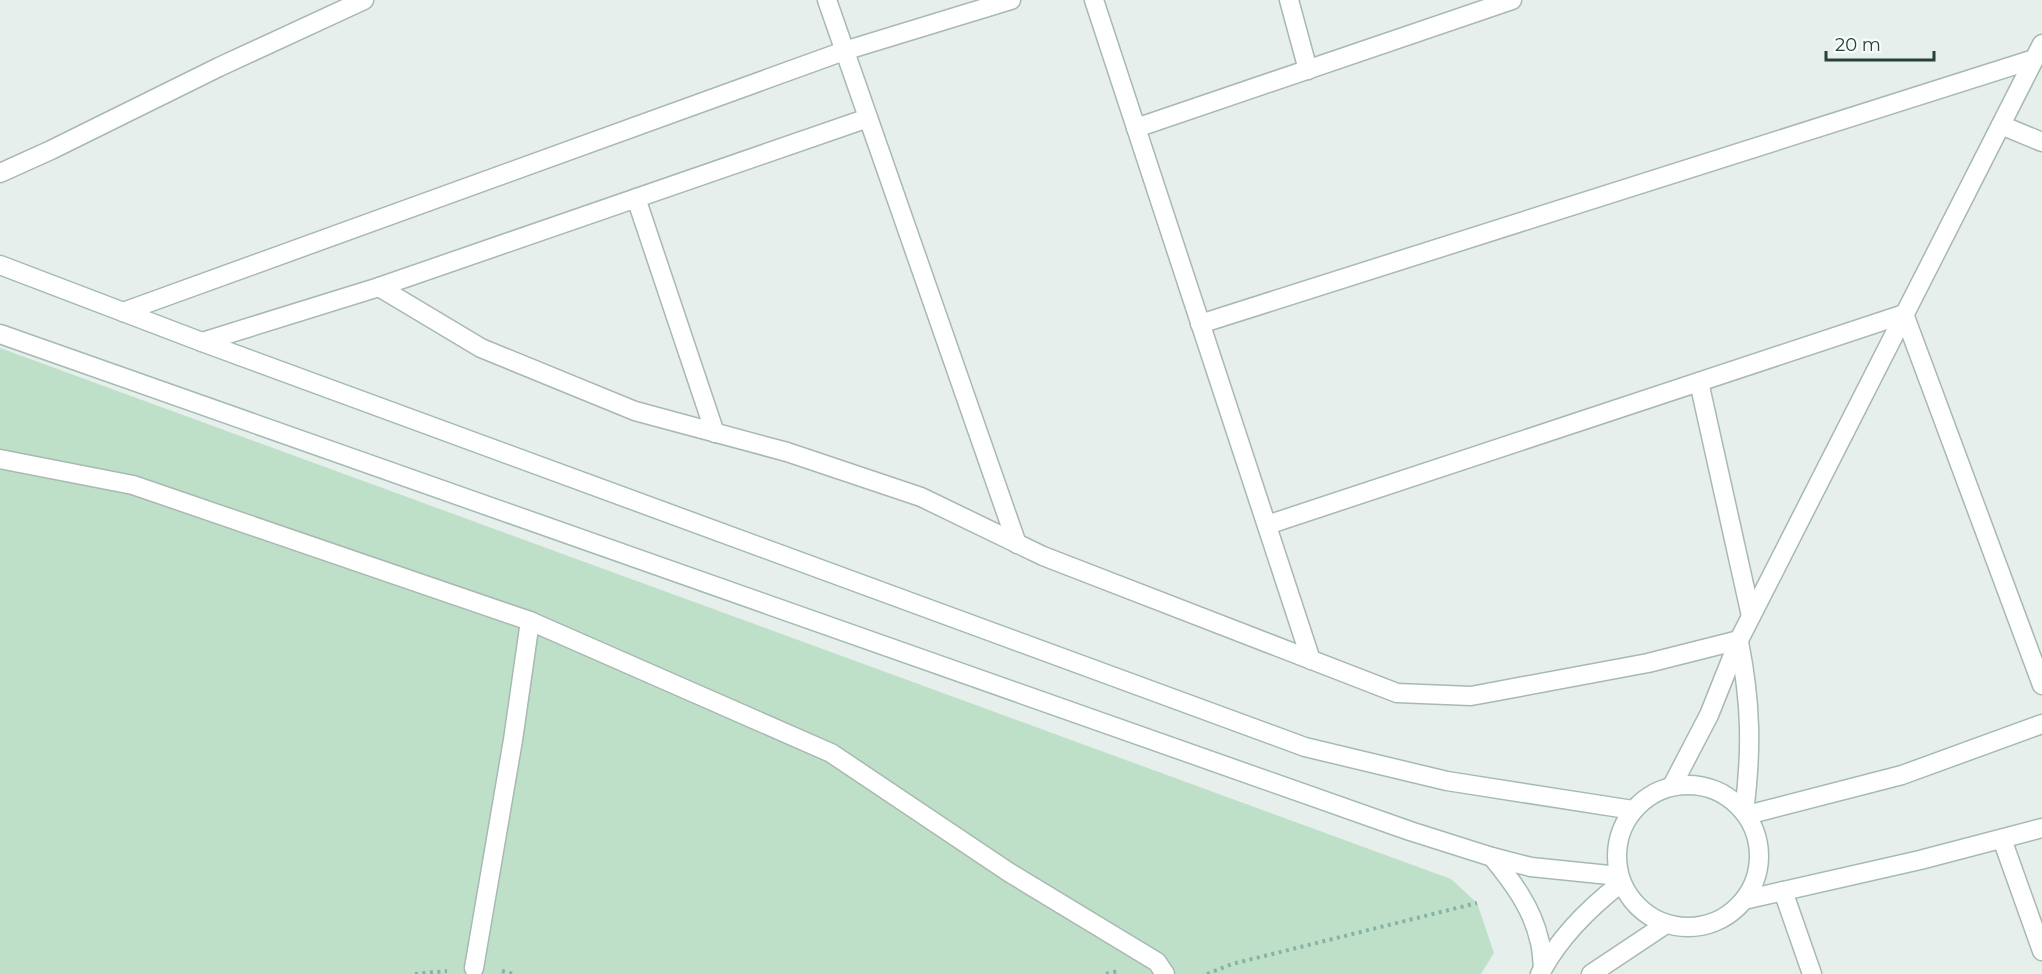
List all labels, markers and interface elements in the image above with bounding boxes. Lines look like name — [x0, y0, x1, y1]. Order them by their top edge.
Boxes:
scale bar — [1826, 24, 1934, 62]
text: 20 m — [1835, 34, 1881, 56]

